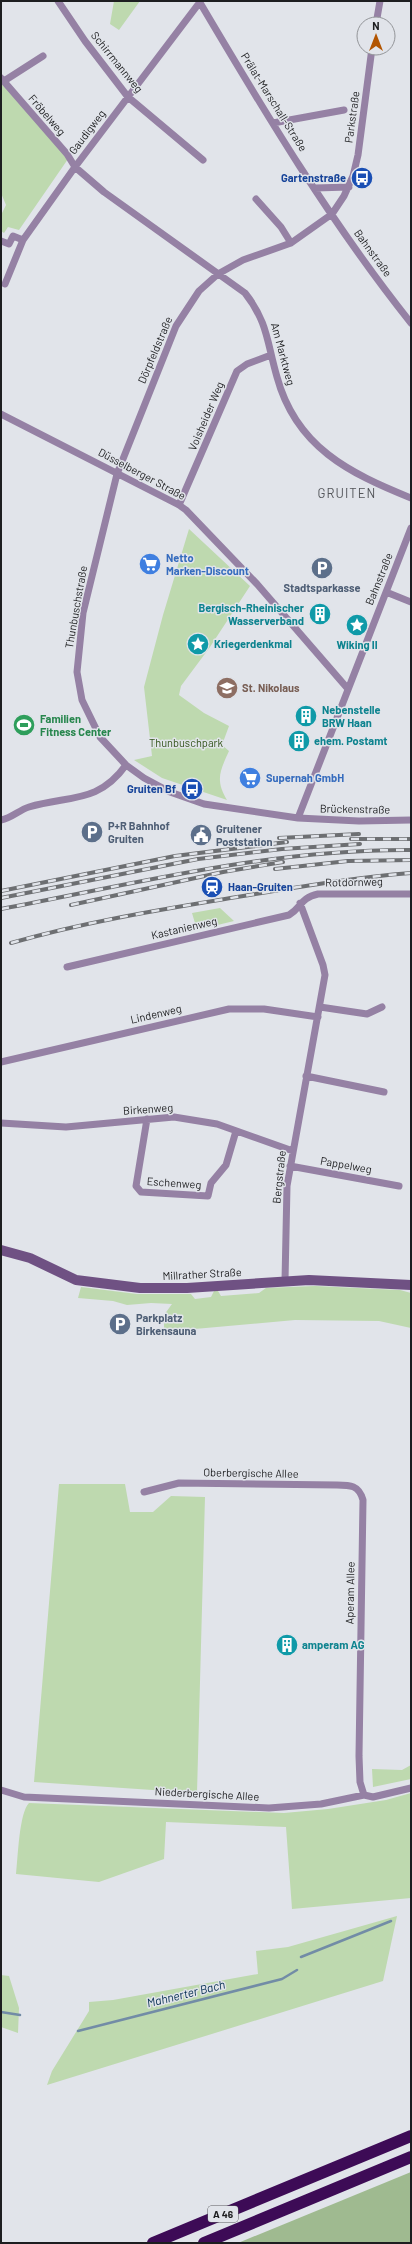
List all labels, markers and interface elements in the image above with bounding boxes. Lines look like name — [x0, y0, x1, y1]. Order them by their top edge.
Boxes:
north arrow — [356, 16, 396, 56]
text: N — [372, 19, 380, 32]
street label: Schirrmannweg — [89, 29, 146, 95]
street label: Prälat-Marschall-Straße — [239, 50, 310, 154]
street label: Parkstraße — [341, 90, 362, 144]
street label: Fröbelweg — [26, 92, 69, 138]
street label: Gaudigweg — [66, 107, 108, 157]
bus stop icon: Gartenstraße — [349, 165, 375, 191]
place label: Gartenstraße — [281, 171, 346, 184]
street label: Bahnstraße — [352, 227, 395, 279]
street label: Dörpfeldstraße — [135, 314, 175, 385]
street label: Am Marktweg — [269, 321, 298, 387]
street label: Voisheider Weg — [185, 379, 226, 452]
street label: Düsselberger Straße — [96, 445, 188, 502]
district label: GRUITEN — [318, 485, 376, 501]
supermarket icon: Netto Marken-Discount — [137, 551, 163, 577]
place label: Netto Marken-Discount — [166, 551, 249, 577]
street label: Bahnstraße — [362, 551, 395, 607]
parking icon: Stadtsparkasse — [309, 555, 335, 581]
street label: Thunbuschstraße — [62, 564, 89, 649]
place label: Stadtsparkasse — [283, 581, 361, 594]
place label: Bergisch-Rheinischer Wasserverband — [198, 601, 305, 627]
building icon: Bergisch-Rheinischer Wasserverband — [307, 601, 333, 627]
place icon: Wiking II — [344, 612, 370, 638]
place icon: Kriegerdenkmal — [185, 631, 211, 657]
place label: Kriegerdenkmal — [214, 637, 292, 650]
place label: Wiking II — [336, 638, 378, 651]
school or university icon: St. Nikolaus — [214, 675, 240, 701]
place label: St. Nikolaus — [242, 681, 300, 694]
building icon: Nebenstelle BRW Haan — [293, 703, 319, 729]
place label: Nebenstelle BRW Haan — [322, 703, 381, 729]
sports icon: Familien Fitness Center — [11, 712, 37, 738]
place label: Familien Fitness Center — [40, 712, 112, 738]
building icon: ehem. Postamt — [286, 728, 312, 754]
place label: ehem. Postamt — [314, 734, 388, 747]
park label: Thunbuschpark — [149, 736, 224, 749]
supermarket icon: Supernah GmbH — [237, 765, 263, 791]
place label: Supernah GmbH — [266, 771, 344, 784]
bus stop icon: Gruiten Bf — [179, 776, 205, 802]
place label: Gruiten Bf — [127, 782, 176, 795]
street label: Brückenstraße — [320, 801, 391, 816]
parking icon: P+R Bahnhof Gruiten — [79, 819, 105, 845]
place label: P+R Bahnhof Gruiten — [108, 819, 170, 845]
public building icon: Gruitener Poststation — [188, 822, 214, 848]
place label: Gruitener Poststation — [216, 822, 273, 848]
station icon: Haan-Gruiten — [199, 874, 225, 900]
street label: Rotdornweg — [325, 874, 383, 889]
place label: Haan-Gruiten — [228, 880, 293, 893]
street label: Kastanienweg — [150, 914, 218, 941]
street label: Lindenweg — [129, 1001, 183, 1026]
street label: Birkenweg — [122, 1100, 174, 1117]
street label: Bergstraße — [269, 1150, 288, 1204]
street label: Pappelweg — [319, 1154, 373, 1175]
street label: Eschenweg — [146, 1174, 202, 1191]
street label: Millrather Straße — [162, 1265, 242, 1282]
parking icon: Parkplatz Birkensauna — [107, 1311, 133, 1337]
place label: Parkplatz Birkensauna — [136, 1311, 197, 1337]
street label: Oberbergische Allee — [203, 1465, 299, 1480]
street label: Aperam Allee — [342, 1561, 357, 1625]
building icon: amperam AG — [274, 1632, 300, 1658]
place label: amperam AG — [302, 1638, 365, 1651]
street label: Niederbergische Allee — [154, 1784, 260, 1803]
water label: Mahnerter Bach — [145, 1977, 226, 2010]
road number: A 46 — [208, 2206, 238, 2222]

